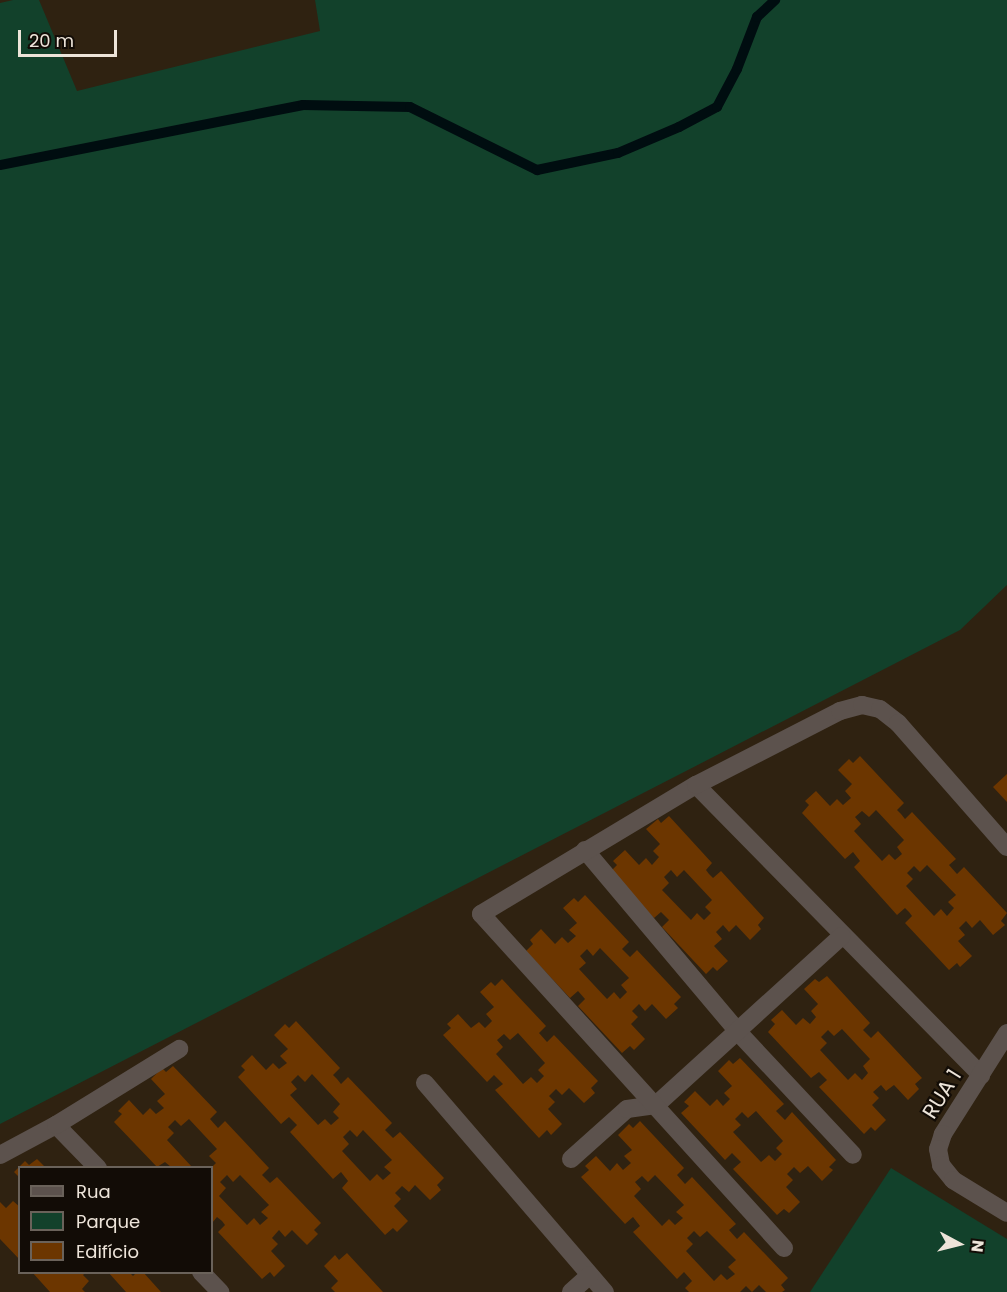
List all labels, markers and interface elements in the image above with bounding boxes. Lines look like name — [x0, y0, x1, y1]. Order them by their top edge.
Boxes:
scale bar — [21, 18, 120, 56]
text: 20 m — [29, 28, 74, 53]
street label: RUA 1 — [917, 1065, 967, 1123]
legend — [18, 1166, 213, 1274]
text: Rua — [76, 1179, 111, 1204]
text: Parque — [76, 1209, 140, 1234]
north arrow — [929, 1214, 989, 1274]
text: Edifício — [76, 1239, 139, 1264]
text: N — [965, 1239, 990, 1254]

